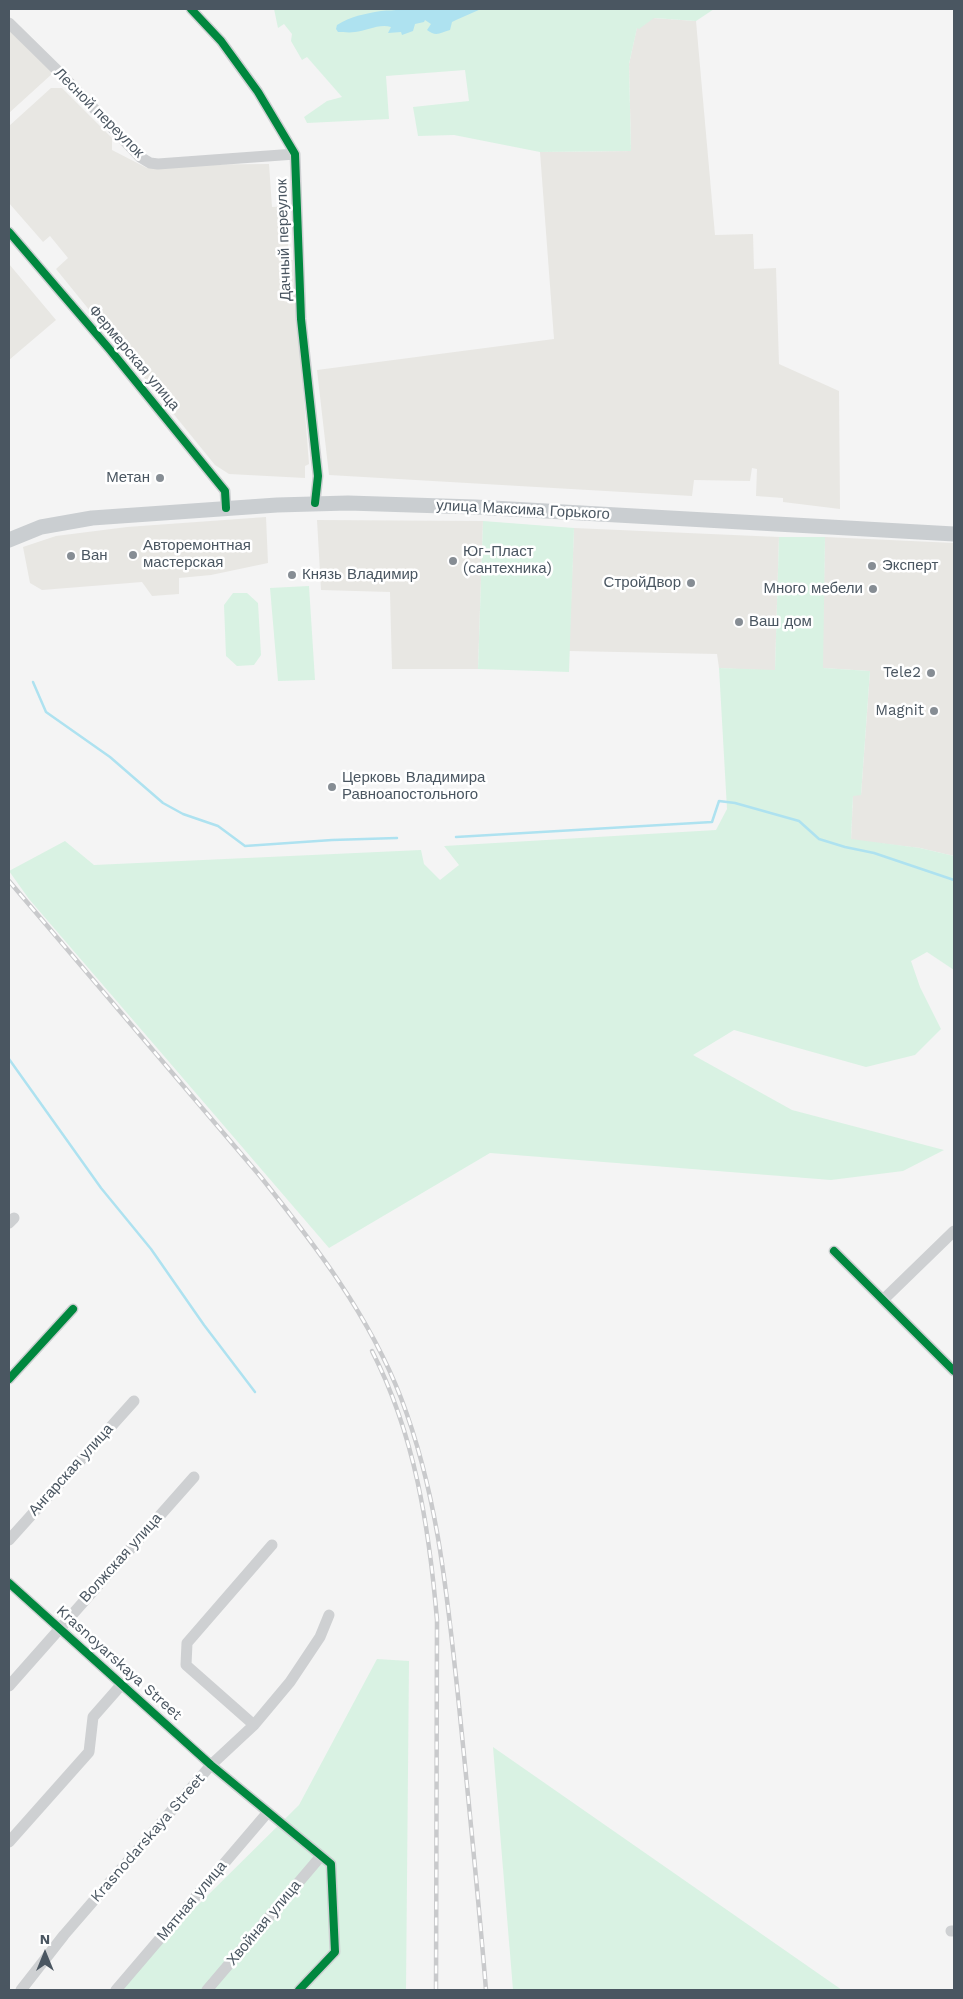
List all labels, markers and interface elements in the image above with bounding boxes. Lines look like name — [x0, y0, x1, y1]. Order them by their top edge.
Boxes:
street label: Лесной переулок — [50, 64, 148, 162]
street label: Дачный переулок — [273, 178, 295, 302]
street label: Фермерская улица — [85, 302, 183, 414]
place label: Метан — [106, 469, 150, 487]
marker: Метан — [154, 472, 166, 484]
street label: улица Максима Горького — [436, 496, 610, 524]
place label: Авторемонтная мастерская — [143, 537, 251, 572]
place label: Юг-Пласт (сантехника) — [463, 543, 552, 578]
place label: Ван — [81, 547, 108, 565]
marker: Авторемонтная мастерская — [127, 549, 139, 561]
marker: Ван — [65, 550, 77, 562]
marker: Юг-Пласт (сантехника) — [447, 555, 459, 567]
place label: Эксперт — [882, 557, 938, 575]
marker: Эксперт — [866, 560, 878, 572]
place label: Князь Владимир — [302, 566, 418, 584]
marker: Князь Владимир — [286, 569, 298, 581]
place label: СтройДвор — [604, 574, 681, 592]
marker: СтройДвор — [685, 577, 697, 589]
place label: Много мебели — [763, 580, 863, 598]
marker: Много мебели — [867, 583, 879, 595]
place label: Ваш дом — [749, 613, 812, 631]
marker: Ваш дом — [733, 616, 745, 628]
place label: Tele2 — [883, 664, 921, 682]
marker: Tele2 — [925, 667, 937, 679]
place label: Magnit — [875, 702, 924, 720]
marker: Magnit — [928, 705, 940, 717]
place label: Церковь Владимира Равноапостольного — [342, 769, 485, 804]
marker: Церковь Владимира Равноапостольного — [326, 781, 338, 793]
street label: Ангарская улица — [25, 1420, 117, 1520]
street label: Волжская улица — [76, 1510, 166, 1606]
street label: Krasnoyarskaya Street — [53, 1602, 185, 1724]
street label: Krasnodarskaya Street — [87, 1770, 209, 1906]
street label: Мятная улица — [153, 1857, 231, 1945]
street label: Хвойная улица — [223, 1877, 305, 1969]
north arrow — [20, 1929, 70, 1979]
text: N — [40, 1931, 50, 1947]

